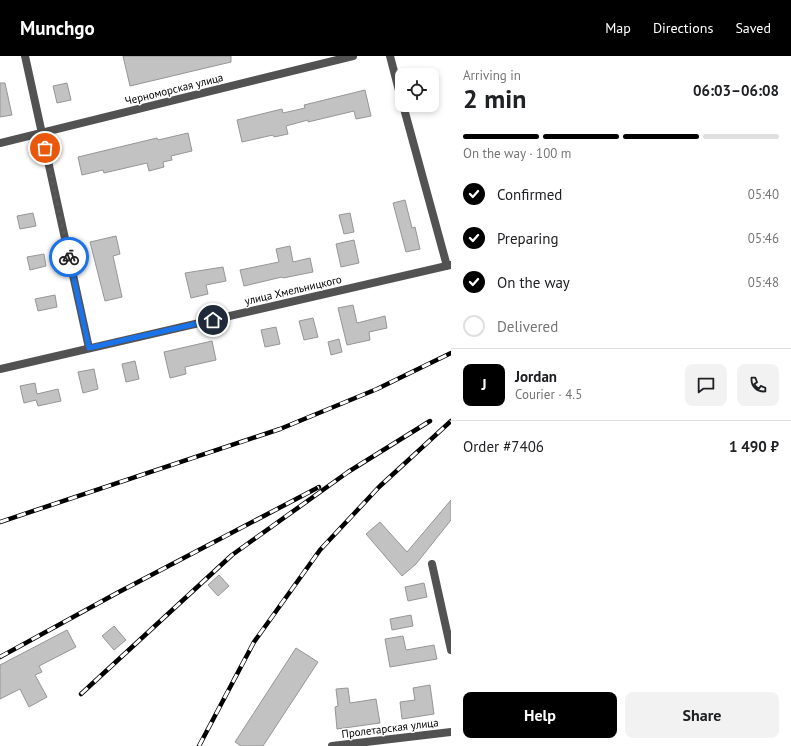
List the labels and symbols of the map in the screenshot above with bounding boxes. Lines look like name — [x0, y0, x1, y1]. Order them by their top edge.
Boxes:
street label: Черноморская улица — [123, 70, 225, 108]
pin — [28, 131, 62, 165]
courier — [49, 237, 89, 277]
street label: улица Хмельницкого — [243, 272, 343, 308]
pin — [196, 303, 230, 337]
street label: Пролетарская улица — [341, 715, 439, 741]

